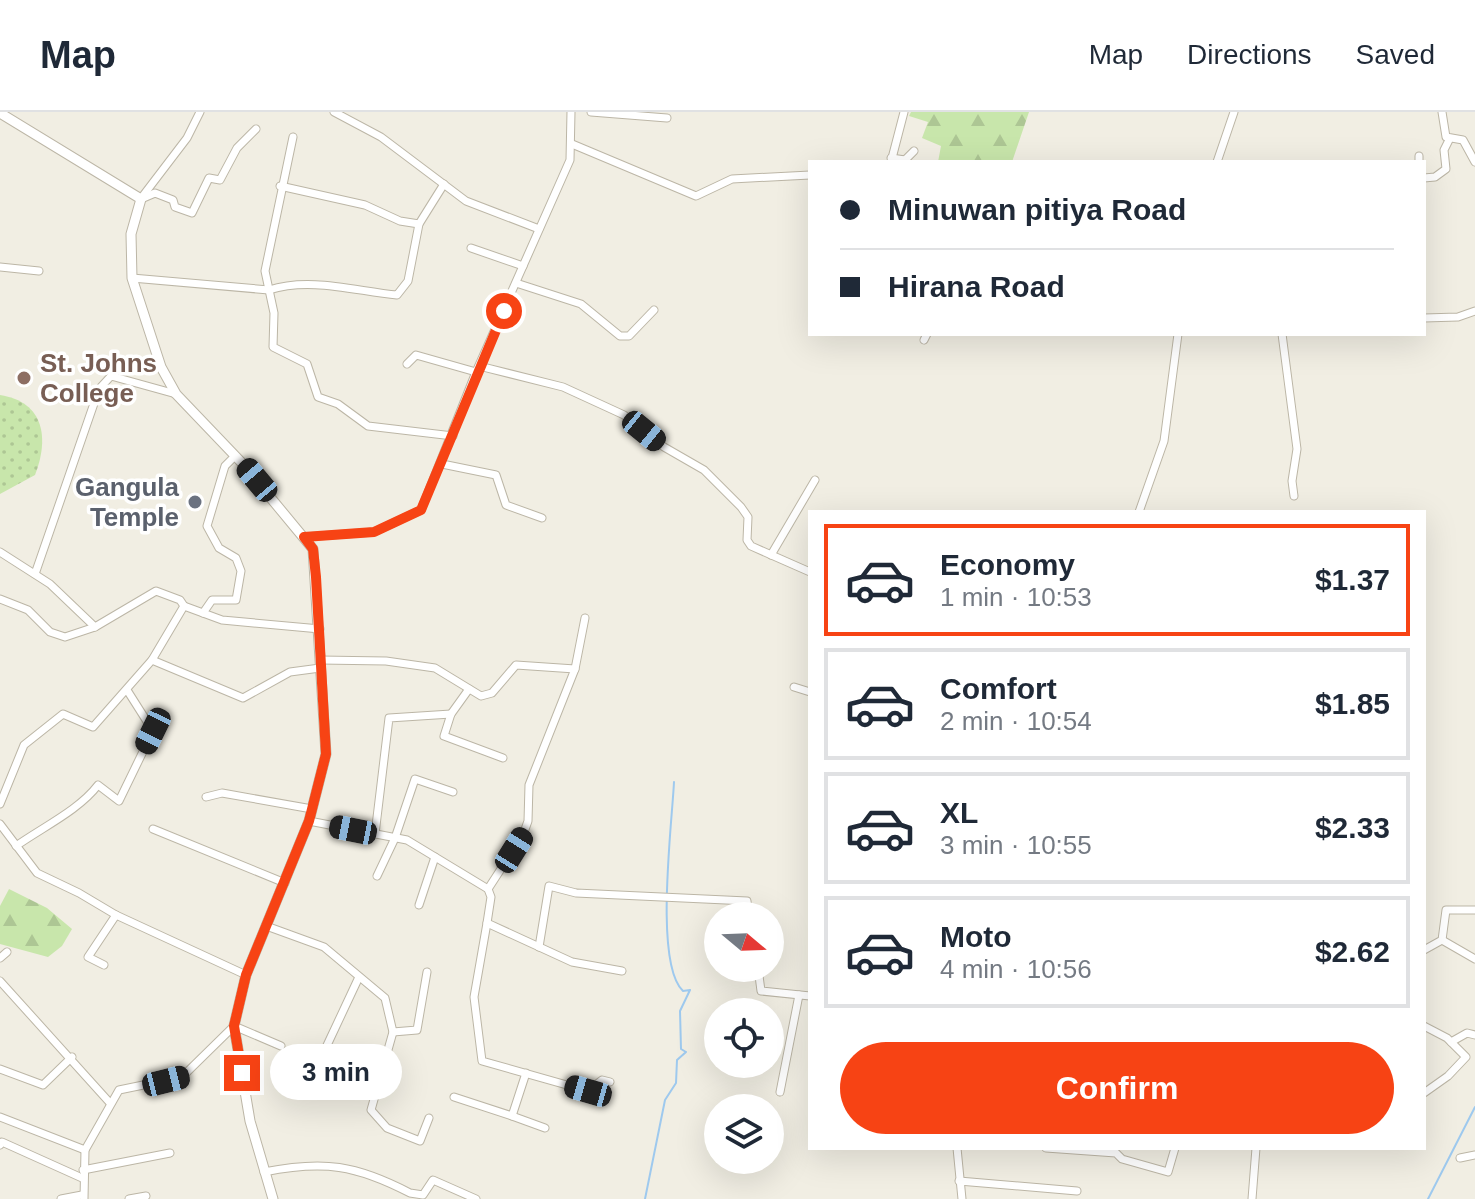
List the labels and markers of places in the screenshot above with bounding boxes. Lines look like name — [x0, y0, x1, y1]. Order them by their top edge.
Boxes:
place label: St. Johns College — [40, 348, 157, 408]
marker: St. Johns College — [15, 369, 33, 387]
place label: Gangula Temple — [75, 472, 180, 532]
marker: Gangula Temple — [186, 493, 204, 511]

